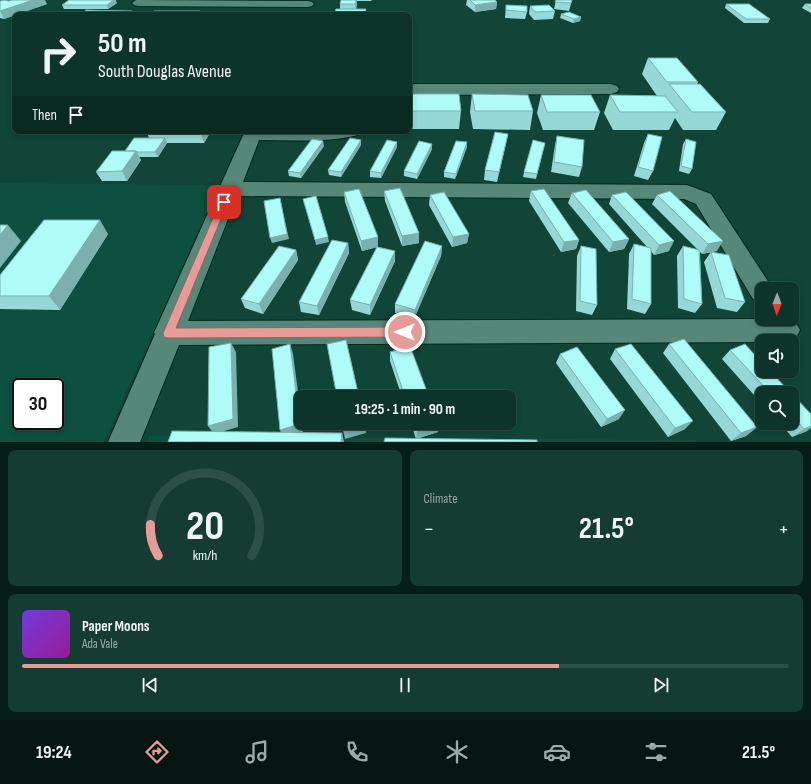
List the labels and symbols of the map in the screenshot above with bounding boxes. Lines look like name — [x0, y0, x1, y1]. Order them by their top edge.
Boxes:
pin — [207, 185, 241, 219]
north arrow — [755, 282, 799, 326]
position arrow — [384, 311, 426, 353]
speed limit sign: 30 — [12, 378, 64, 430]

